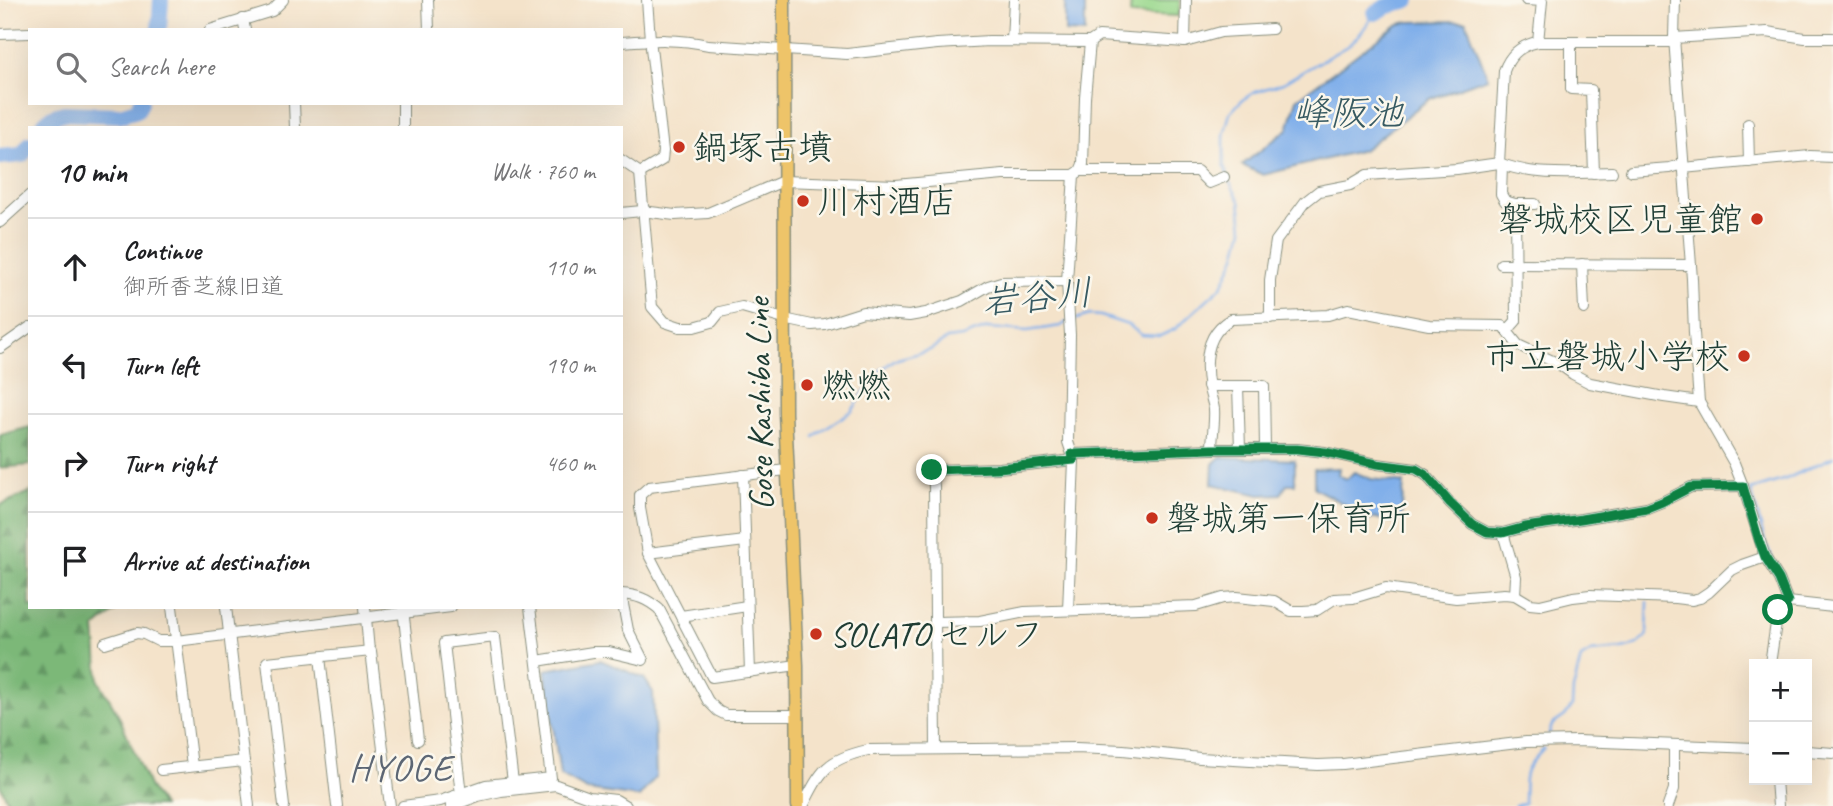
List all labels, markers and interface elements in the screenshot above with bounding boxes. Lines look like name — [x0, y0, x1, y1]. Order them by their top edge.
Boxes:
search box — [28, 28, 623, 105]
icon: search — [52, 48, 90, 86]
text: Search here — [108, 50, 214, 83]
water label: 峰阪池 — [1293, 89, 1404, 136]
place label: 鍋塚古墳 — [693, 125, 833, 170]
marker: 鍋塚古墳 — [671, 139, 687, 155]
text: 10 min — [56, 153, 127, 191]
text: Walk · 760 m — [491, 157, 595, 186]
place label: 川村酒店 — [817, 179, 957, 224]
marker: 川村酒店 — [795, 193, 811, 209]
place label: 磐城校区児童館 — [1498, 197, 1743, 242]
marker: 磐城校区児童館 — [1749, 211, 1765, 227]
text: Continue — [123, 234, 201, 267]
icon: ahead — [56, 248, 94, 286]
text: 110 m — [546, 253, 595, 282]
water label: 岩谷川 — [980, 268, 1094, 325]
text: 御所香芝線旧道 — [123, 272, 284, 301]
street label: Gose Kashiba Line — [735, 295, 784, 511]
place label: 市立磐城小学校 — [1485, 334, 1730, 379]
icon: left — [56, 346, 94, 384]
marker: 市立磐城小学校 — [1736, 348, 1752, 364]
text: Turn left — [123, 349, 198, 382]
text: 190 m — [546, 351, 595, 380]
place label: 燃燃 — [821, 363, 891, 408]
marker: 燃燃 — [799, 377, 815, 393]
icon: right — [56, 444, 94, 482]
text: Turn right — [123, 447, 214, 480]
text: 460 m — [546, 449, 595, 478]
route end — [916, 454, 947, 485]
place label: 磐城第一保育所 — [1166, 496, 1411, 541]
marker: 磐城第一保育所 — [1144, 510, 1160, 526]
icon: arrive — [56, 542, 94, 580]
text: Arrive at destination — [123, 545, 309, 578]
route start — [1762, 594, 1793, 625]
place label: SOLATO セルフ — [830, 612, 1044, 657]
marker: SOLATO セルフ — [808, 626, 824, 642]
map controls — [1749, 659, 1812, 785]
button: + — [1749, 659, 1812, 722]
button: − — [1749, 722, 1812, 785]
district label: HYOGE — [349, 744, 456, 791]

